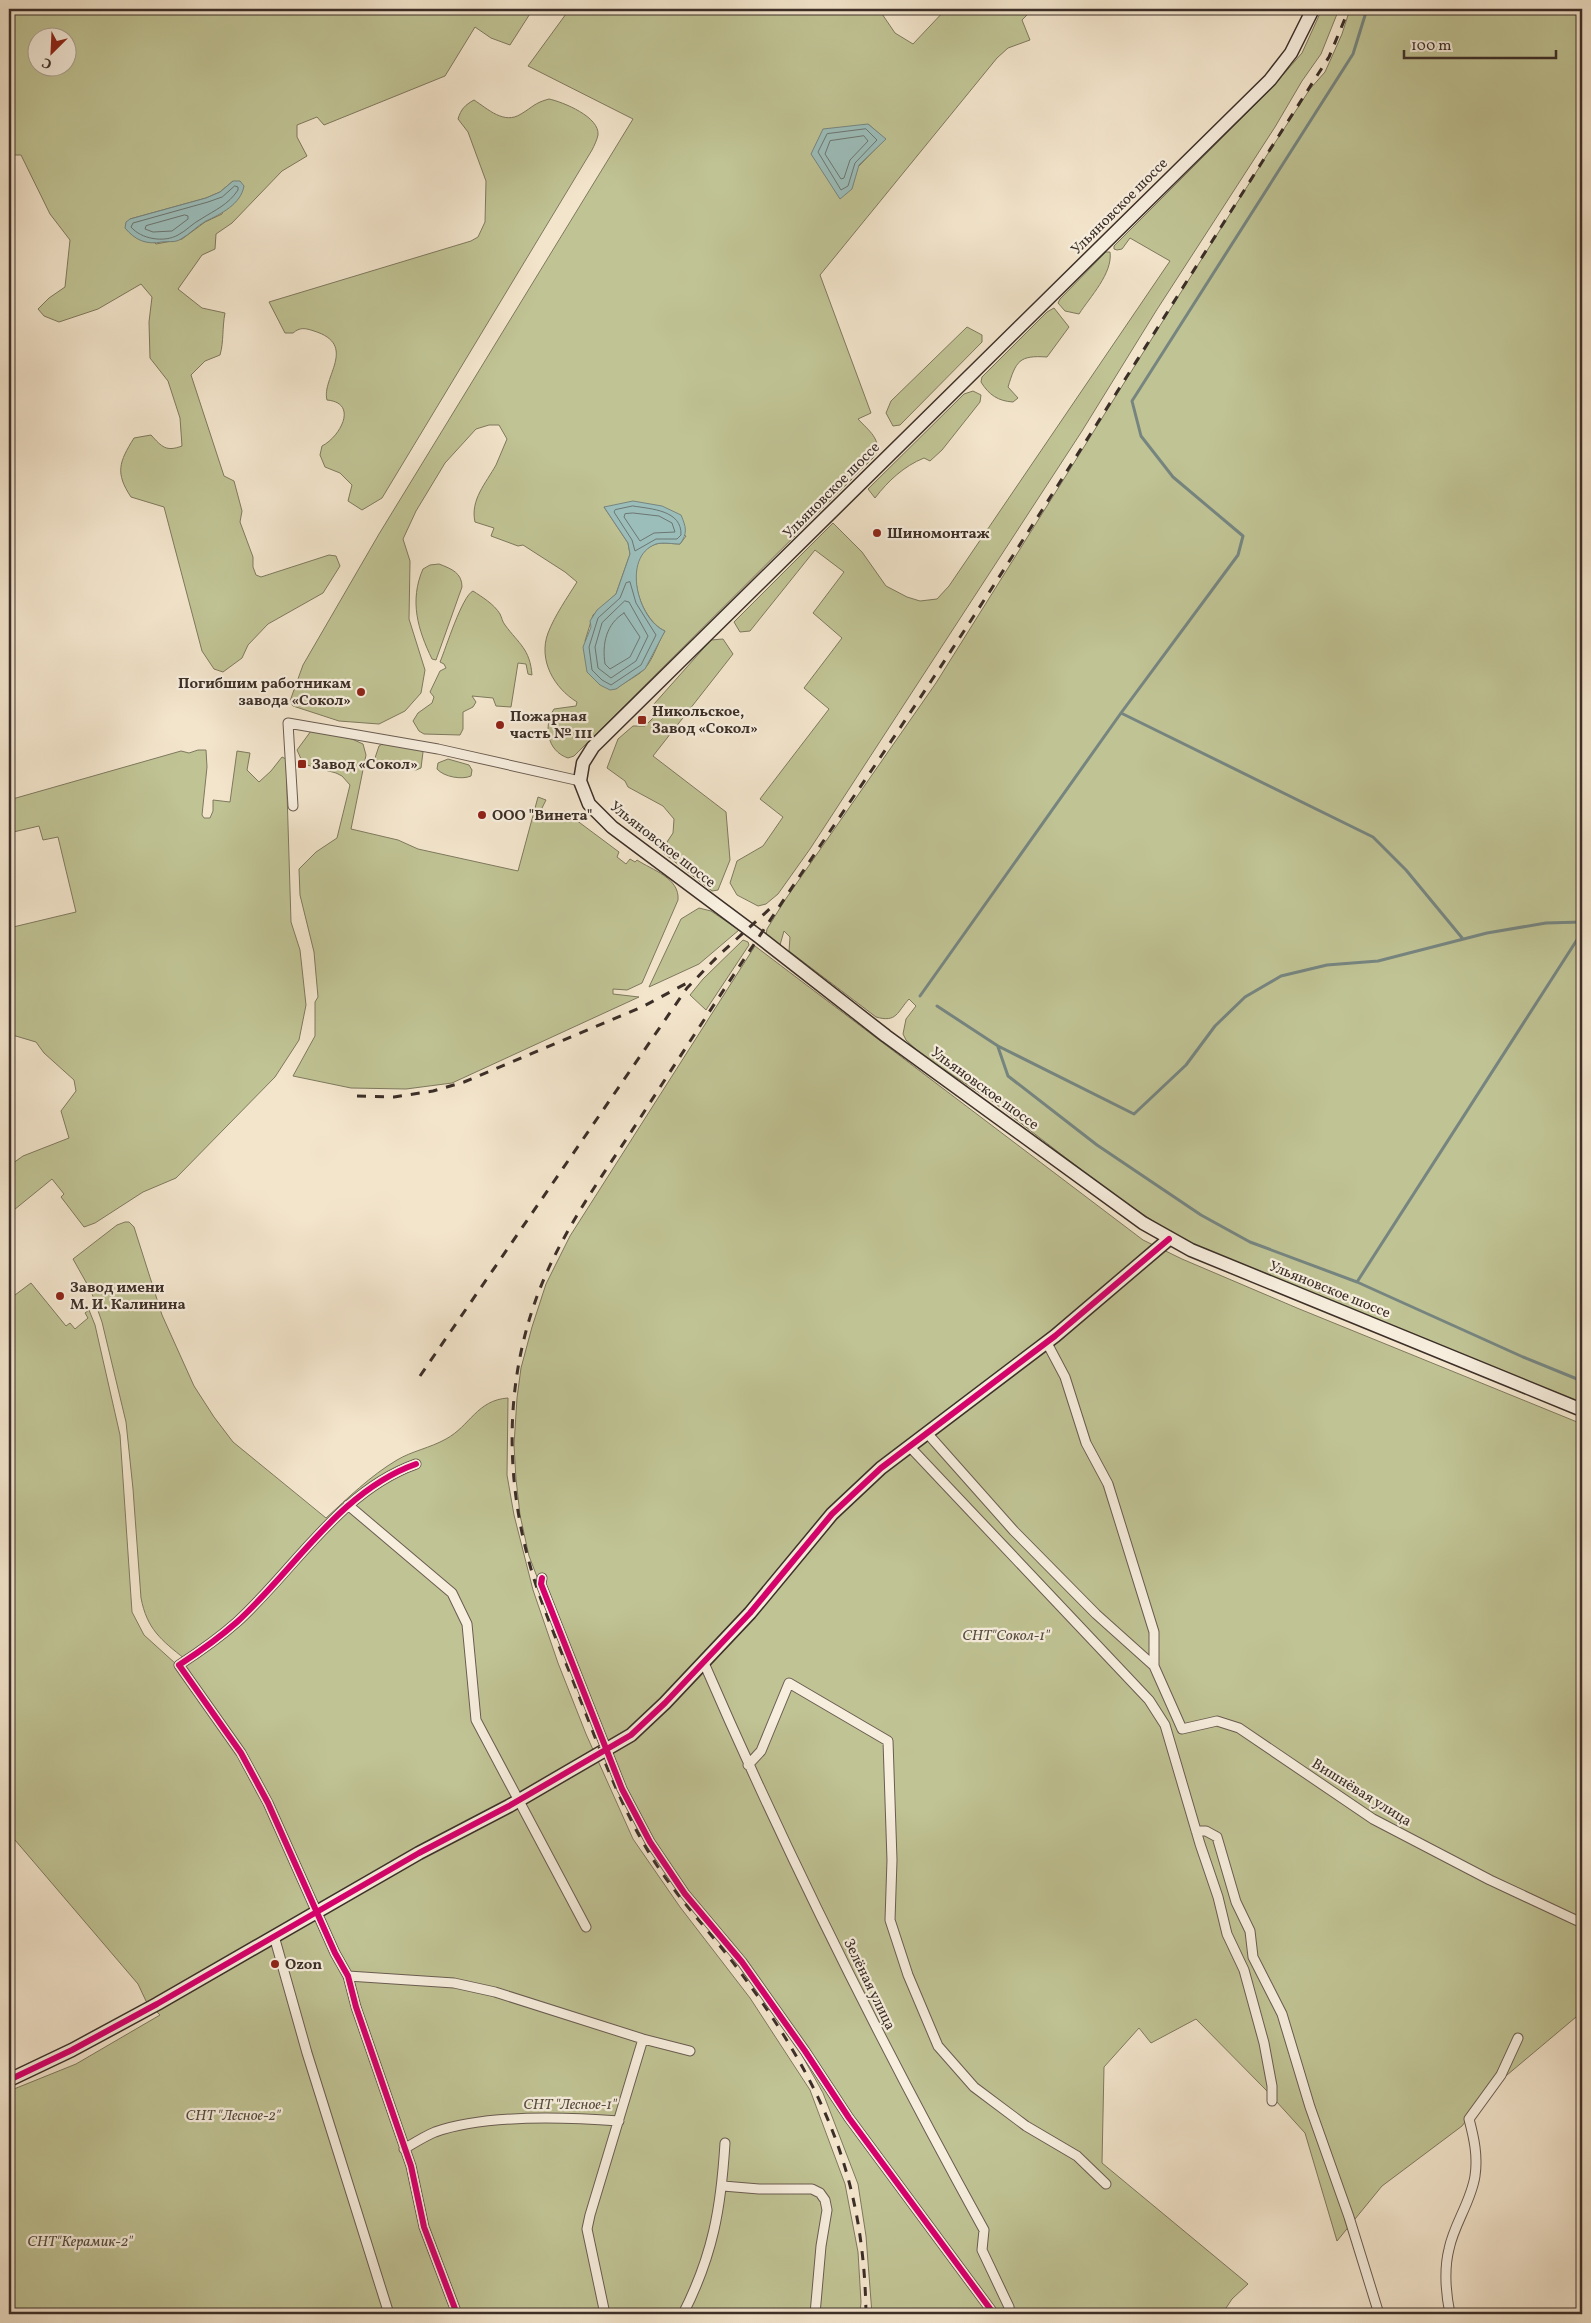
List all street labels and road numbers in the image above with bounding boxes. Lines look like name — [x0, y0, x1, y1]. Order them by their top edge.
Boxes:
street label: Ульяновское шоссе — [1067, 154, 1173, 260]
street label: Ульяновское шоссе — [779, 438, 885, 544]
street label: Ульяновское шоссе — [605, 797, 720, 893]
street label: Ульяновское шоссе — [926, 1043, 1043, 1136]
street label: Ульяновское шоссе — [1265, 1256, 1393, 1324]
street label: Вишнёвая улица — [1307, 1754, 1415, 1832]
street label: Зелёная улица — [837, 1935, 900, 2034]

